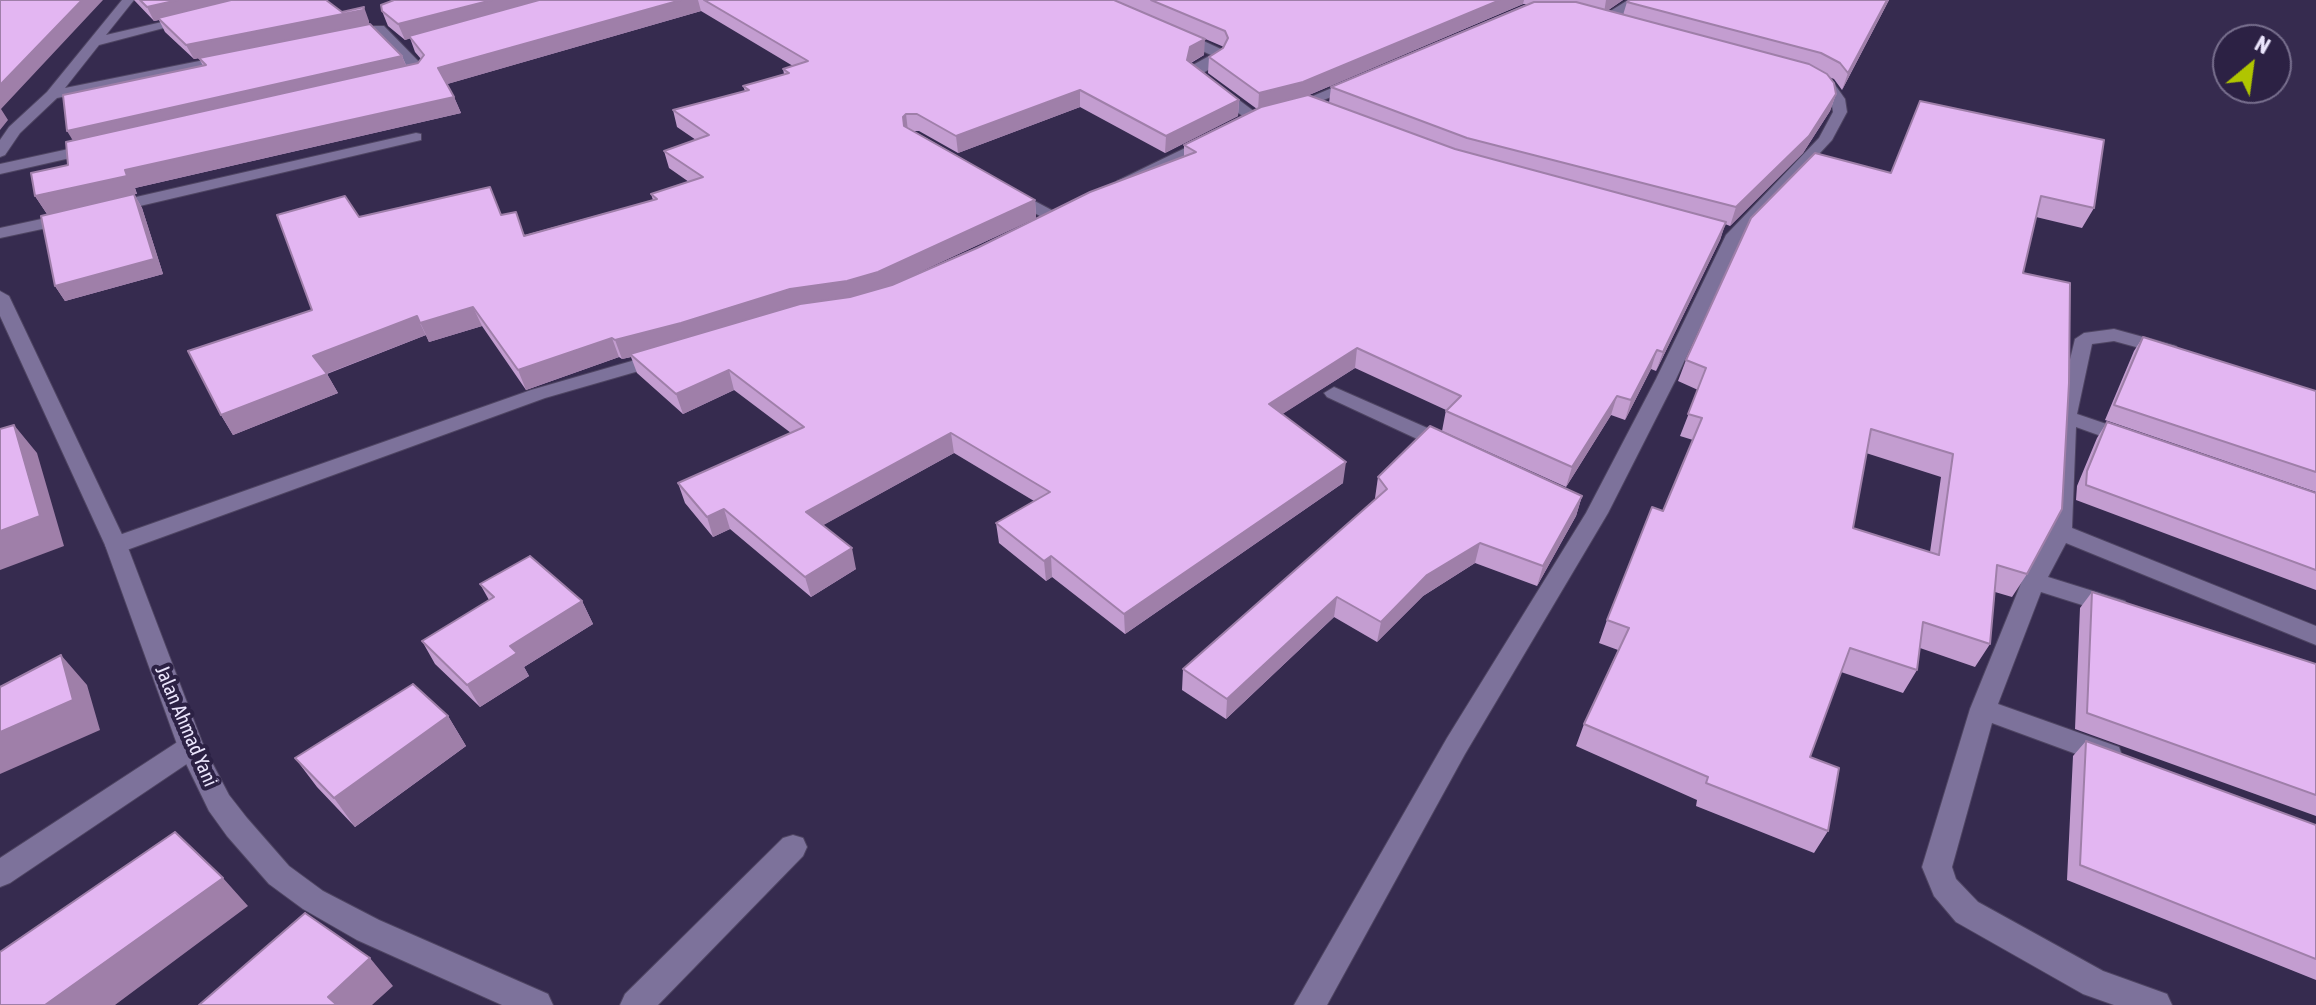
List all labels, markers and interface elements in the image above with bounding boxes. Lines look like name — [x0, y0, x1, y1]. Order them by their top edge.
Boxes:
north arrow — [2212, 24, 2292, 104]
text: N — [2251, 30, 2275, 59]
street label: Jalan Ahmad Yani — [150, 662, 222, 790]

